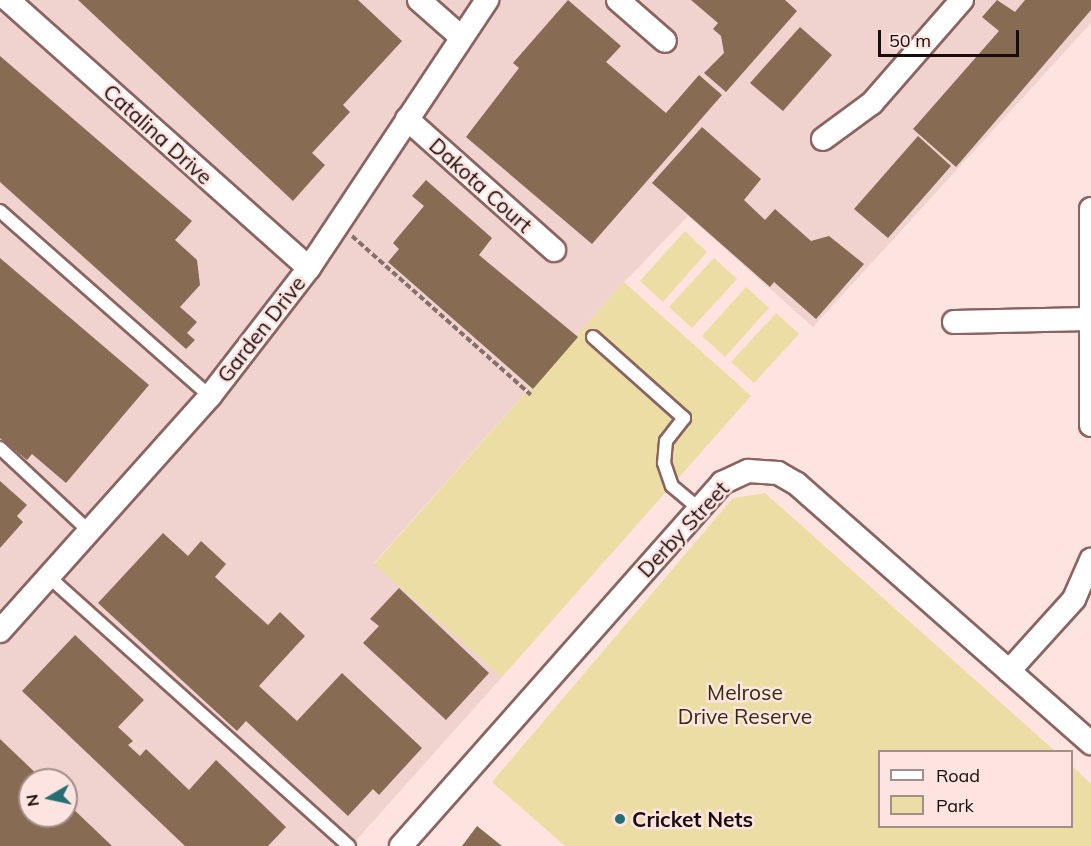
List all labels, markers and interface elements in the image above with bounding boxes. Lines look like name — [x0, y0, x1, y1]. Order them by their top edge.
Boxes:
scale bar — [881, 18, 1022, 56]
text: 50 m — [889, 29, 931, 52]
street label: Catalina Drive — [98, 79, 218, 189]
street label: Dakota Court — [424, 132, 538, 238]
street label: Garden Drive — [212, 271, 310, 387]
street label: Derby Street — [632, 476, 734, 582]
park label: Melrose Drive Reserve — [678, 679, 812, 729]
legend — [878, 750, 1073, 828]
text: Road — [936, 764, 980, 787]
north arrow — [18, 768, 78, 828]
text: N — [21, 793, 43, 808]
text: Park — [936, 794, 974, 817]
place label: Cricket Nets — [632, 806, 753, 832]
marker: Cricket Nets — [613, 812, 627, 826]

